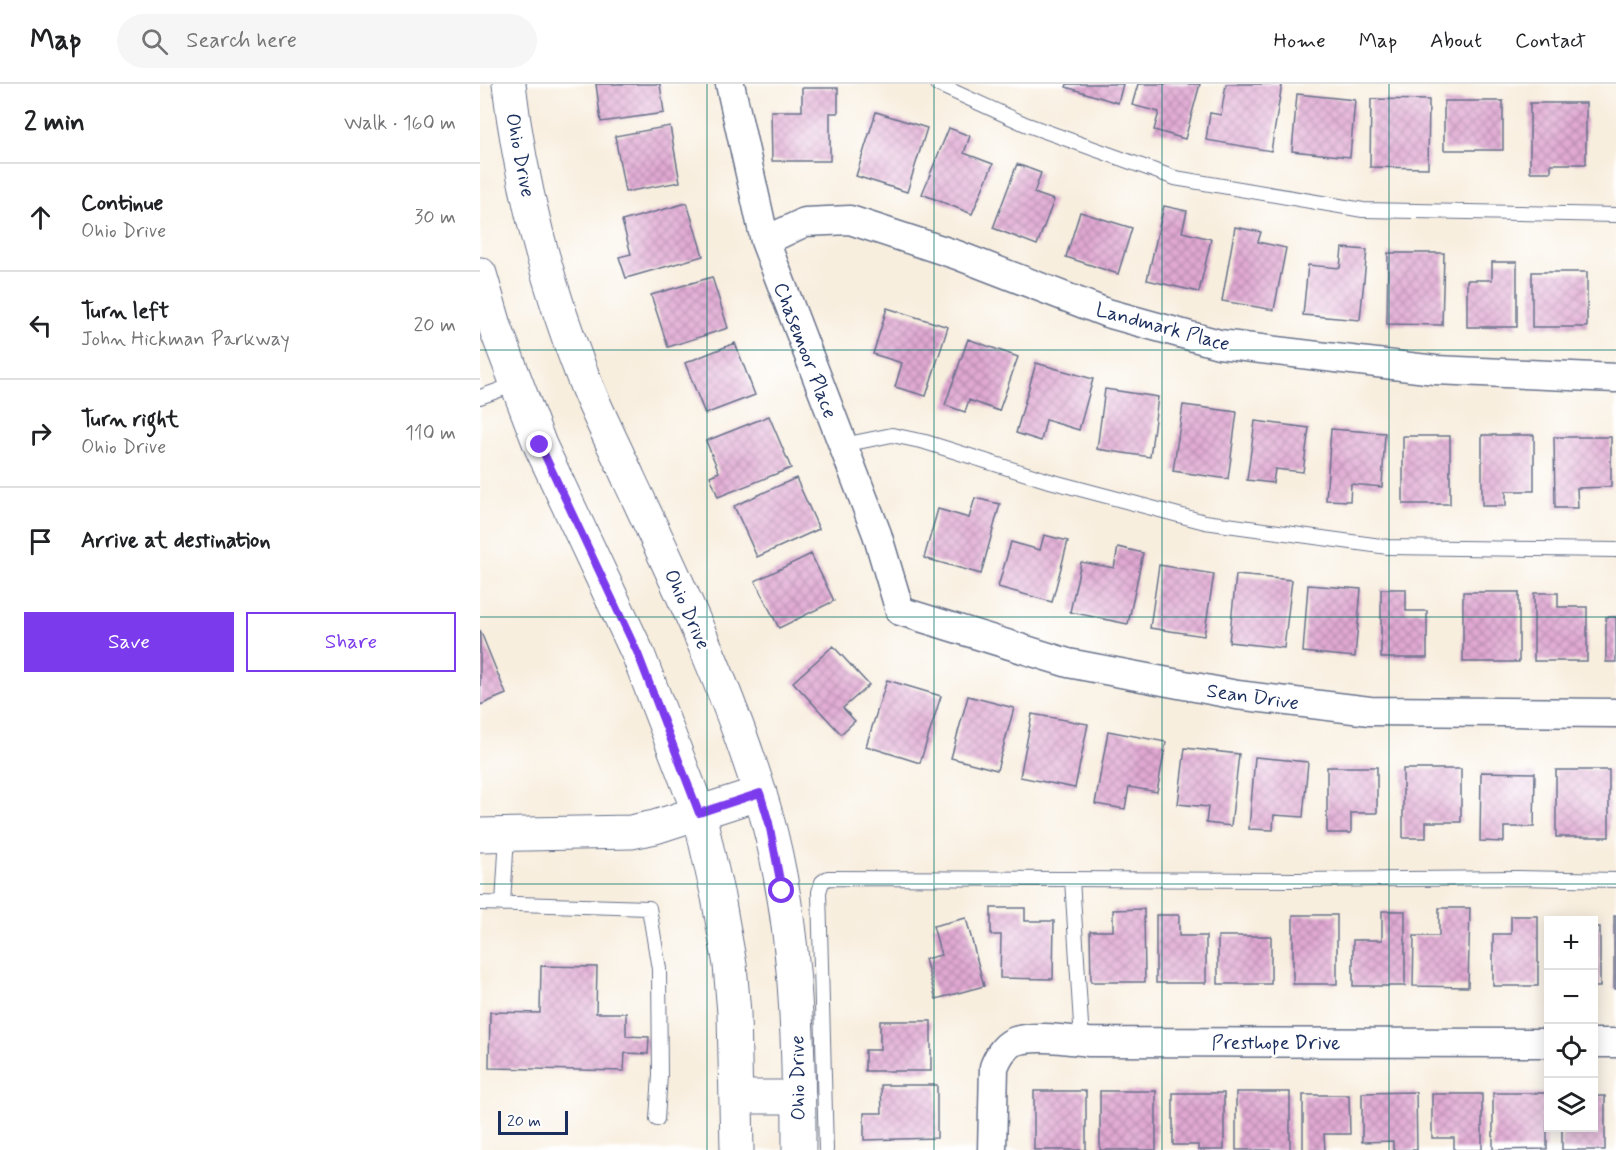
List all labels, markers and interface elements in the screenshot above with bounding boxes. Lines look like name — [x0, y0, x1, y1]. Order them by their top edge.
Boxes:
search box — [117, 14, 537, 68]
text: Map — [30, 23, 81, 60]
icon: search — [138, 25, 171, 58]
text: Search here — [186, 27, 297, 55]
text: Home — [1274, 27, 1326, 55]
text: Map — [1359, 27, 1397, 55]
text: About — [1430, 27, 1482, 55]
text: Contact — [1515, 27, 1586, 55]
text: 2 min — [24, 106, 85, 140]
text: Walk · 160 m — [344, 110, 456, 137]
street label: Ohio Drive — [498, 111, 541, 200]
text: Continue — [81, 190, 163, 218]
icon: ahead — [24, 201, 57, 234]
text: 30 m — [414, 204, 456, 231]
text: Ohio Drive — [81, 218, 166, 245]
street label: Chasemoor Place — [766, 279, 843, 422]
street label: Landmark Place — [1093, 297, 1233, 358]
text: Turn left — [81, 298, 169, 326]
icon: left — [24, 309, 57, 342]
text: 20 m — [413, 312, 456, 339]
text: John Hickman Parkway — [81, 326, 290, 353]
text: Turn right — [81, 406, 179, 434]
icon: right — [24, 417, 57, 450]
text: 110 m — [405, 420, 456, 447]
route end — [526, 431, 552, 457]
text: Ohio Drive — [81, 434, 166, 461]
icon: arrive — [24, 525, 57, 558]
text: Arrive at destination — [81, 527, 271, 555]
street label: Ohio Drive — [657, 565, 716, 654]
button: Save — [24, 612, 234, 672]
button: Share — [246, 612, 456, 672]
street label: Sean Drive — [1205, 678, 1301, 717]
route start — [768, 877, 794, 903]
map controls — [1544, 916, 1598, 1132]
button: + — [1544, 916, 1598, 970]
button: − — [1544, 970, 1598, 1024]
button: locate — [1544, 1024, 1598, 1078]
street label: Presthope Drive — [1212, 1030, 1340, 1057]
street label: Ohio Drive — [784, 1035, 813, 1121]
button: layers — [1544, 1078, 1598, 1132]
scale bar — [498, 1108, 568, 1136]
text: 20 m — [507, 1111, 541, 1132]

